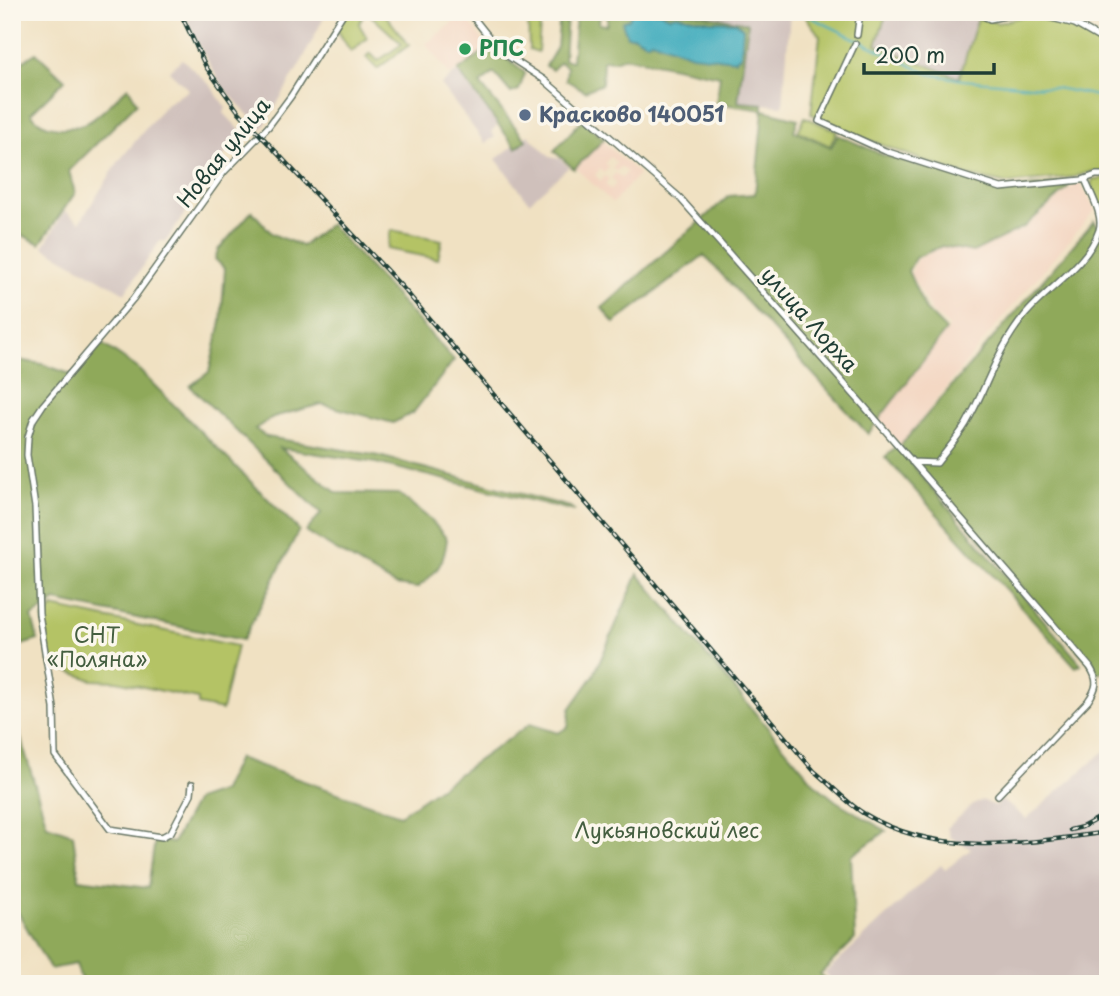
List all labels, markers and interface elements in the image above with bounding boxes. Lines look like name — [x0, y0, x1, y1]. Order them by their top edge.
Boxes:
place label: РПС — [479, 31, 524, 63]
scale bar — [864, 32, 994, 76]
text: 200 m — [875, 38, 945, 70]
marker: РПС — [457, 41, 473, 57]
street label: Новая улица — [168, 89, 277, 214]
place label: Красково 140051 — [539, 97, 724, 129]
marker: Красково 140051 — [517, 107, 533, 123]
street label: улица Лорха — [754, 259, 867, 379]
park label: СНТ «Поляна» — [47, 618, 147, 674]
park label: Лукьяновский лес — [575, 813, 759, 845]

